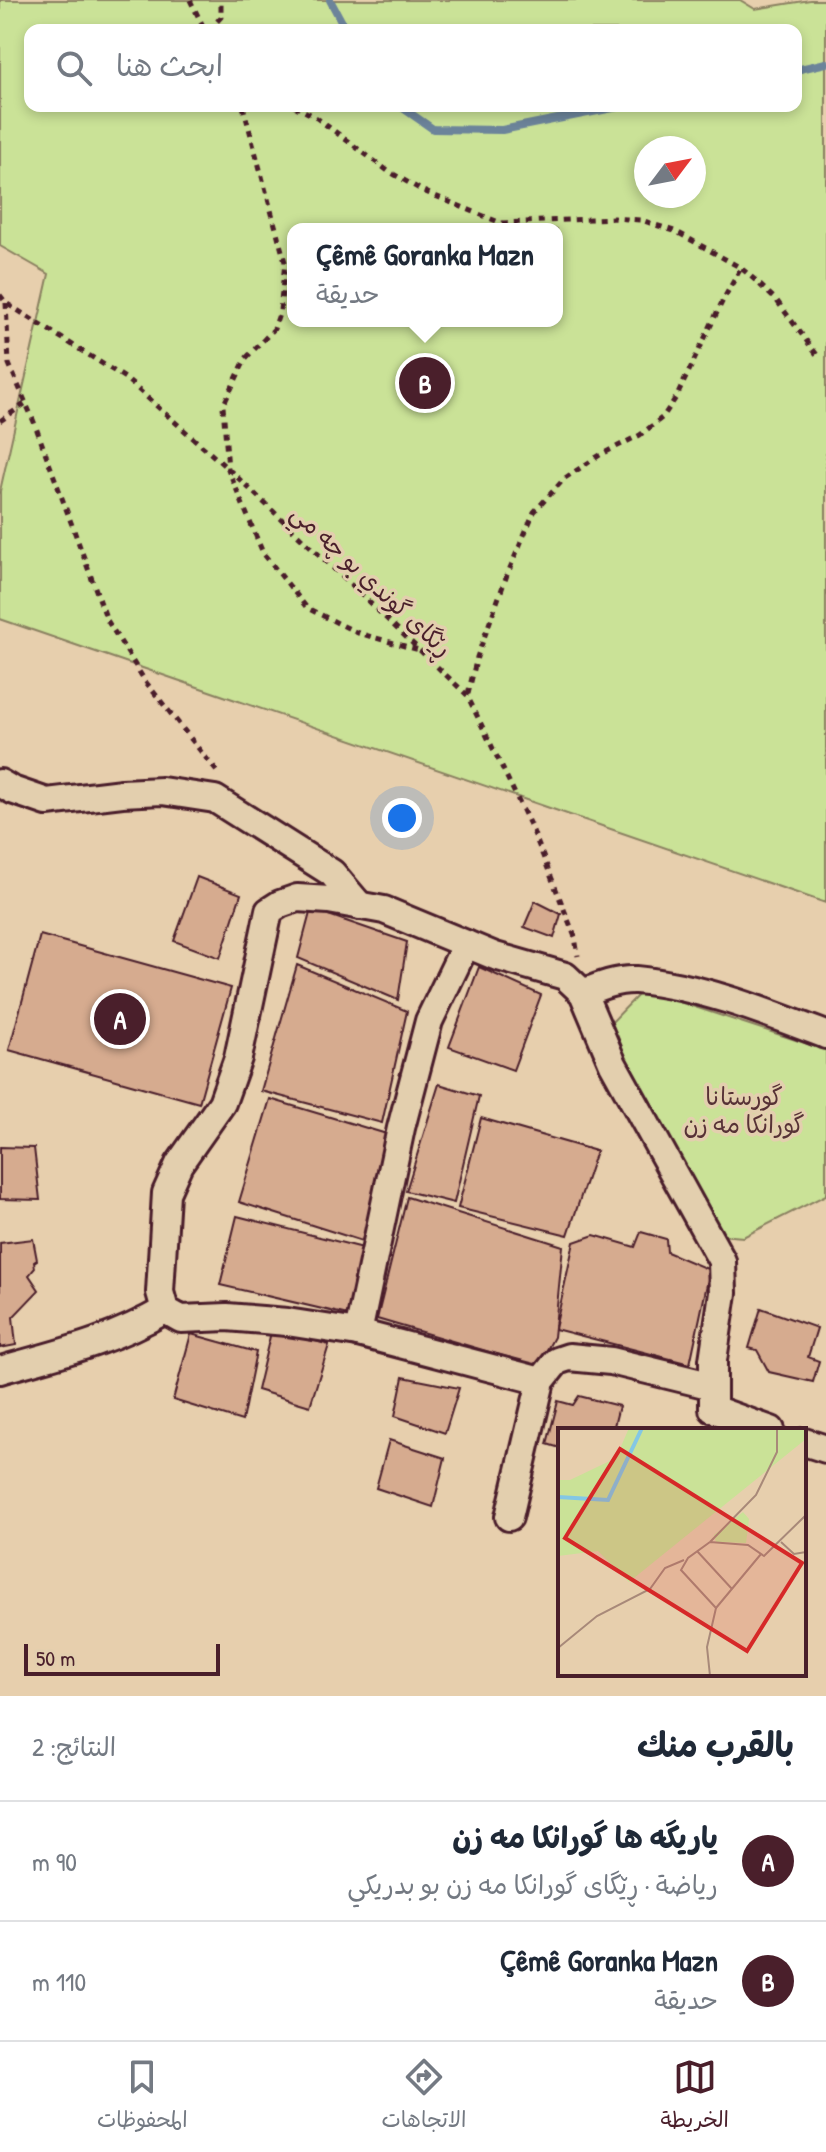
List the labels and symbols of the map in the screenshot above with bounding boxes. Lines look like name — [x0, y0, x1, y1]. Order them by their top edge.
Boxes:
north arrow — [634, 136, 706, 208]
pin: B — [399, 353, 451, 413]
street label: ڕێگای گوندي بو چه مي — [280, 497, 459, 667]
your location — [382, 798, 422, 838]
pin: A — [94, 989, 146, 1049]
park label: گورستانا گورانكا مه زن — [683, 1080, 805, 1140]
inset map — [558, 1428, 806, 1676]
scale bar — [24, 1640, 220, 1676]

